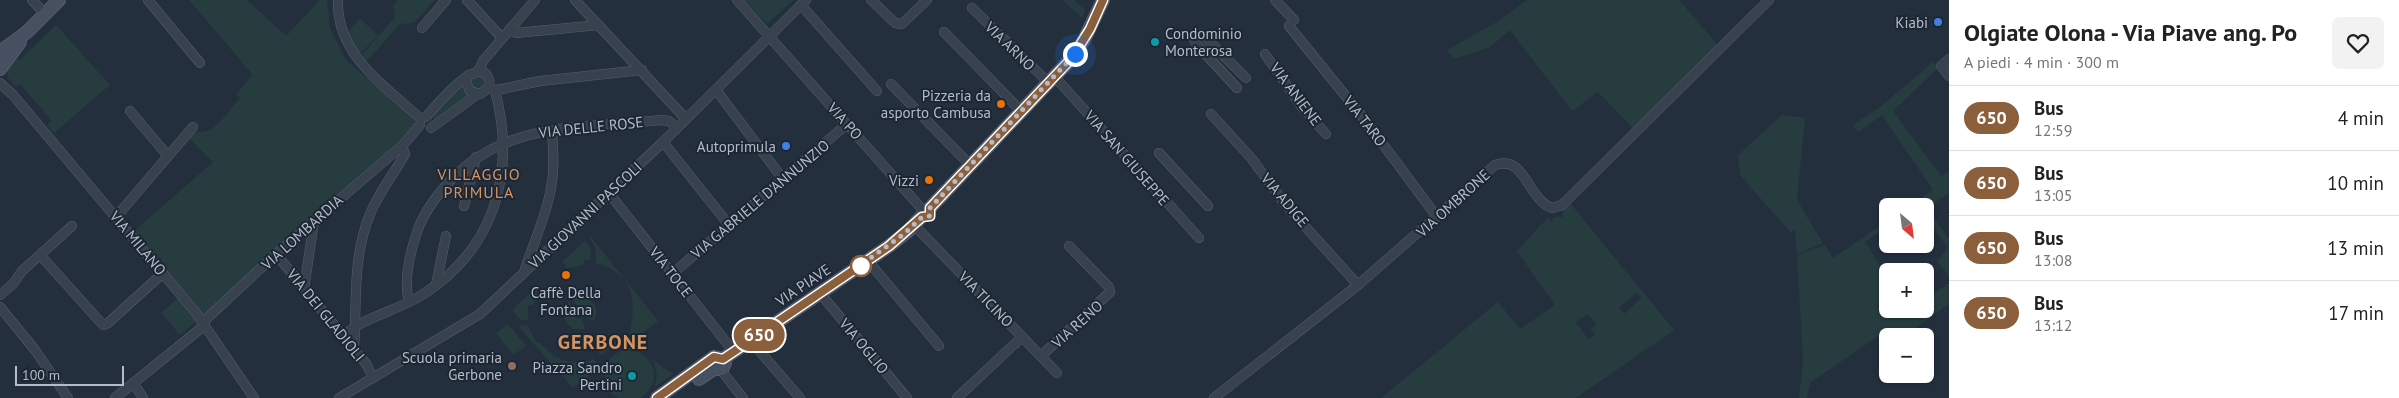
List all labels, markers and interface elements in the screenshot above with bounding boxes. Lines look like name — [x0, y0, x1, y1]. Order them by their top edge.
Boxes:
place label: Kiabi — [1895, 13, 1928, 32]
marker: Kiabi — [1932, 16, 1944, 28]
street label: VIA ARNO — [980, 17, 1039, 75]
text: Olgiate Olona - Via Piave ang. Po — [1964, 17, 2297, 48]
button: heart — [2332, 17, 2384, 69]
place label: Condominio Monterosa — [1165, 24, 1242, 60]
marker: Condominio Monterosa — [1149, 36, 1161, 48]
your location — [1063, 42, 1088, 67]
text: A piedi · 4 min · 300 m — [1964, 52, 2119, 72]
street label: VIA ANIENE — [1266, 58, 1326, 129]
place label: Pizzeria da asporto Cambusa — [881, 86, 991, 122]
street label: VIA TARO — [1339, 91, 1391, 150]
text: Bus — [2034, 96, 2063, 120]
street label: VIA PO — [823, 98, 867, 144]
marker: Pizzeria da asporto Cambusa — [995, 98, 1007, 110]
street label: VIA SAN GIUSEPPE — [1080, 106, 1174, 210]
text: 650 — [1976, 106, 2007, 129]
text: 4 min — [2338, 106, 2384, 130]
street label: VIA DELLE ROSE — [537, 112, 644, 142]
text: 12:59 — [2034, 120, 2072, 140]
street label: VIA GABRIELE D'ANNUNZIO — [686, 135, 833, 263]
place label: Autoprimula — [697, 137, 776, 156]
marker: Autoprimula — [780, 140, 792, 152]
street label: VIA GIOVANNI PASCOLI — [524, 157, 646, 273]
text: Bus — [2034, 161, 2063, 185]
district label: VILLAGGIO PRIMULA — [436, 164, 521, 202]
street label: VIA OMBRONE — [1411, 165, 1494, 242]
street label: VIA ADIGE — [1256, 168, 1313, 231]
place label: Vizzi — [888, 171, 919, 190]
text: 650 — [1976, 171, 2007, 194]
text: 10 min — [2327, 171, 2384, 195]
marker: Vizzi — [923, 174, 935, 186]
text: 13:05 — [2034, 185, 2072, 205]
street label: VIA LOMBARDIA — [256, 190, 347, 274]
north arrow — [1879, 198, 1934, 252]
map controls — [1879, 198, 1934, 383]
street label: VIA MILANO — [105, 206, 170, 279]
text: Bus — [2034, 226, 2063, 250]
text: 650 — [1976, 236, 2007, 259]
text: 13 min — [2327, 236, 2384, 260]
street label: VIA TOCE — [645, 242, 697, 301]
text: 13:08 — [2034, 250, 2072, 270]
unlabelled marker — [850, 255, 872, 277]
street label: VIA PIAVE — [771, 260, 834, 311]
button: + — [1879, 263, 1934, 318]
street label: VIA DEI GLADIOLI — [282, 264, 369, 365]
street label: VIA TICINO — [954, 266, 1017, 331]
marker: Caffè Della Fontana — [560, 269, 572, 281]
place label: Caffè Della Fontana — [531, 283, 601, 319]
text: Bus — [2034, 291, 2063, 315]
street label: VIA RENO — [1047, 296, 1107, 353]
text: 650 — [1976, 301, 2007, 324]
text: 17 min — [2328, 301, 2384, 325]
street label: VIA OGLIO — [835, 314, 893, 378]
text: 13:12 — [2034, 315, 2072, 335]
line badge: 650 — [730, 319, 788, 351]
text: 650 — [744, 323, 774, 346]
button: − — [1879, 328, 1934, 383]
district label: GERBONE — [558, 329, 648, 355]
place label: Scuola primaria Gerbone — [402, 348, 502, 384]
place label: Piazza Sandro Pertini — [532, 358, 622, 394]
marker: Scuola primaria Gerbone — [506, 360, 518, 372]
scale bar — [15, 363, 124, 386]
text: 100 m — [22, 366, 60, 384]
marker: Piazza Sandro Pertini — [626, 370, 638, 382]

